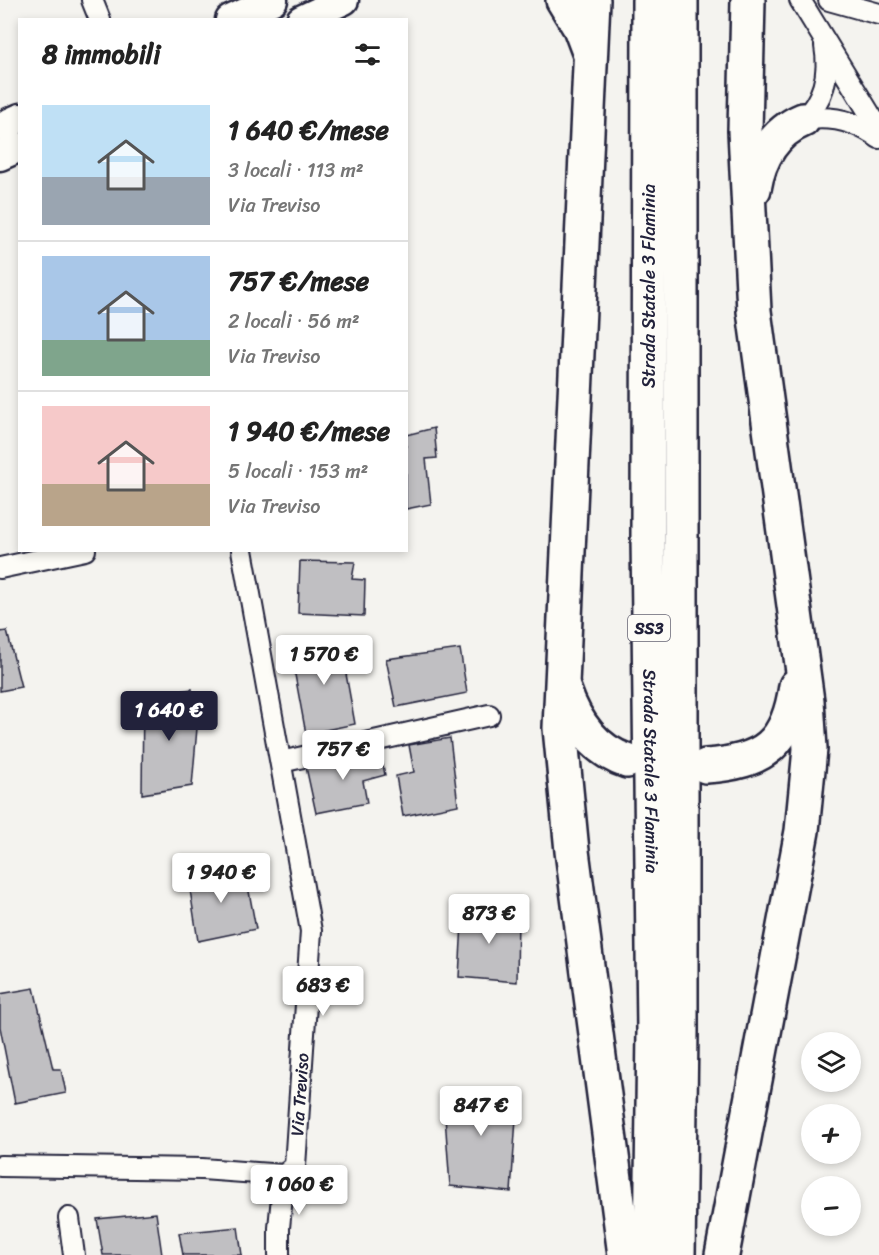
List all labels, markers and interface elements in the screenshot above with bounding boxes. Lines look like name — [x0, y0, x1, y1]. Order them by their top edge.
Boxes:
text: 8 immobili — [42, 31, 160, 77]
icon: filters — [351, 38, 384, 71]
text: 1 640 €/mese — [228, 107, 389, 153]
icon: home — [90, 129, 162, 201]
text: 3 locali · 113 m² — [228, 153, 364, 188]
street label: Strada Statale 3 Flaminia — [633, 184, 665, 388]
text: Via Treviso — [228, 188, 320, 223]
text: 757 €/mese — [228, 258, 369, 304]
icon: home — [90, 280, 162, 352]
text: 2 locali · 56 m² — [228, 304, 360, 339]
text: Via Treviso — [228, 339, 320, 374]
text: 1 940 €/mese — [228, 408, 390, 454]
icon: home — [90, 430, 162, 502]
text: 5 locali · 153 m² — [228, 454, 368, 489]
text: Via Treviso — [228, 489, 320, 524]
road number: SS3 — [628, 615, 670, 641]
pin: 1 570 € — [269, 635, 379, 686]
text: 1 570 € — [290, 637, 358, 672]
street label: Strada Statale 3 Flaminia — [634, 669, 668, 873]
pin: 1 640 € — [114, 691, 224, 742]
text: 1 640 € — [135, 693, 203, 728]
pin: 757 € — [301, 730, 385, 781]
text: 757 € — [316, 732, 370, 767]
pin: 1 940 € — [166, 853, 276, 904]
text: 1 940 € — [186, 855, 256, 890]
pin: 873 € — [447, 894, 531, 945]
text: 873 € — [463, 896, 515, 931]
pin: 683 € — [281, 966, 365, 1017]
text: 683 € — [297, 968, 349, 1003]
map controls — [801, 1032, 861, 1236]
button: layers — [801, 1032, 861, 1092]
street label: Via Treviso — [281, 1052, 319, 1137]
pin: 847 € — [439, 1086, 523, 1137]
text: 847 € — [454, 1088, 508, 1123]
button: + — [801, 1104, 861, 1164]
pin: 1 060 € — [244, 1165, 354, 1216]
text: 1 060 € — [265, 1167, 333, 1202]
button: − — [801, 1176, 861, 1236]

